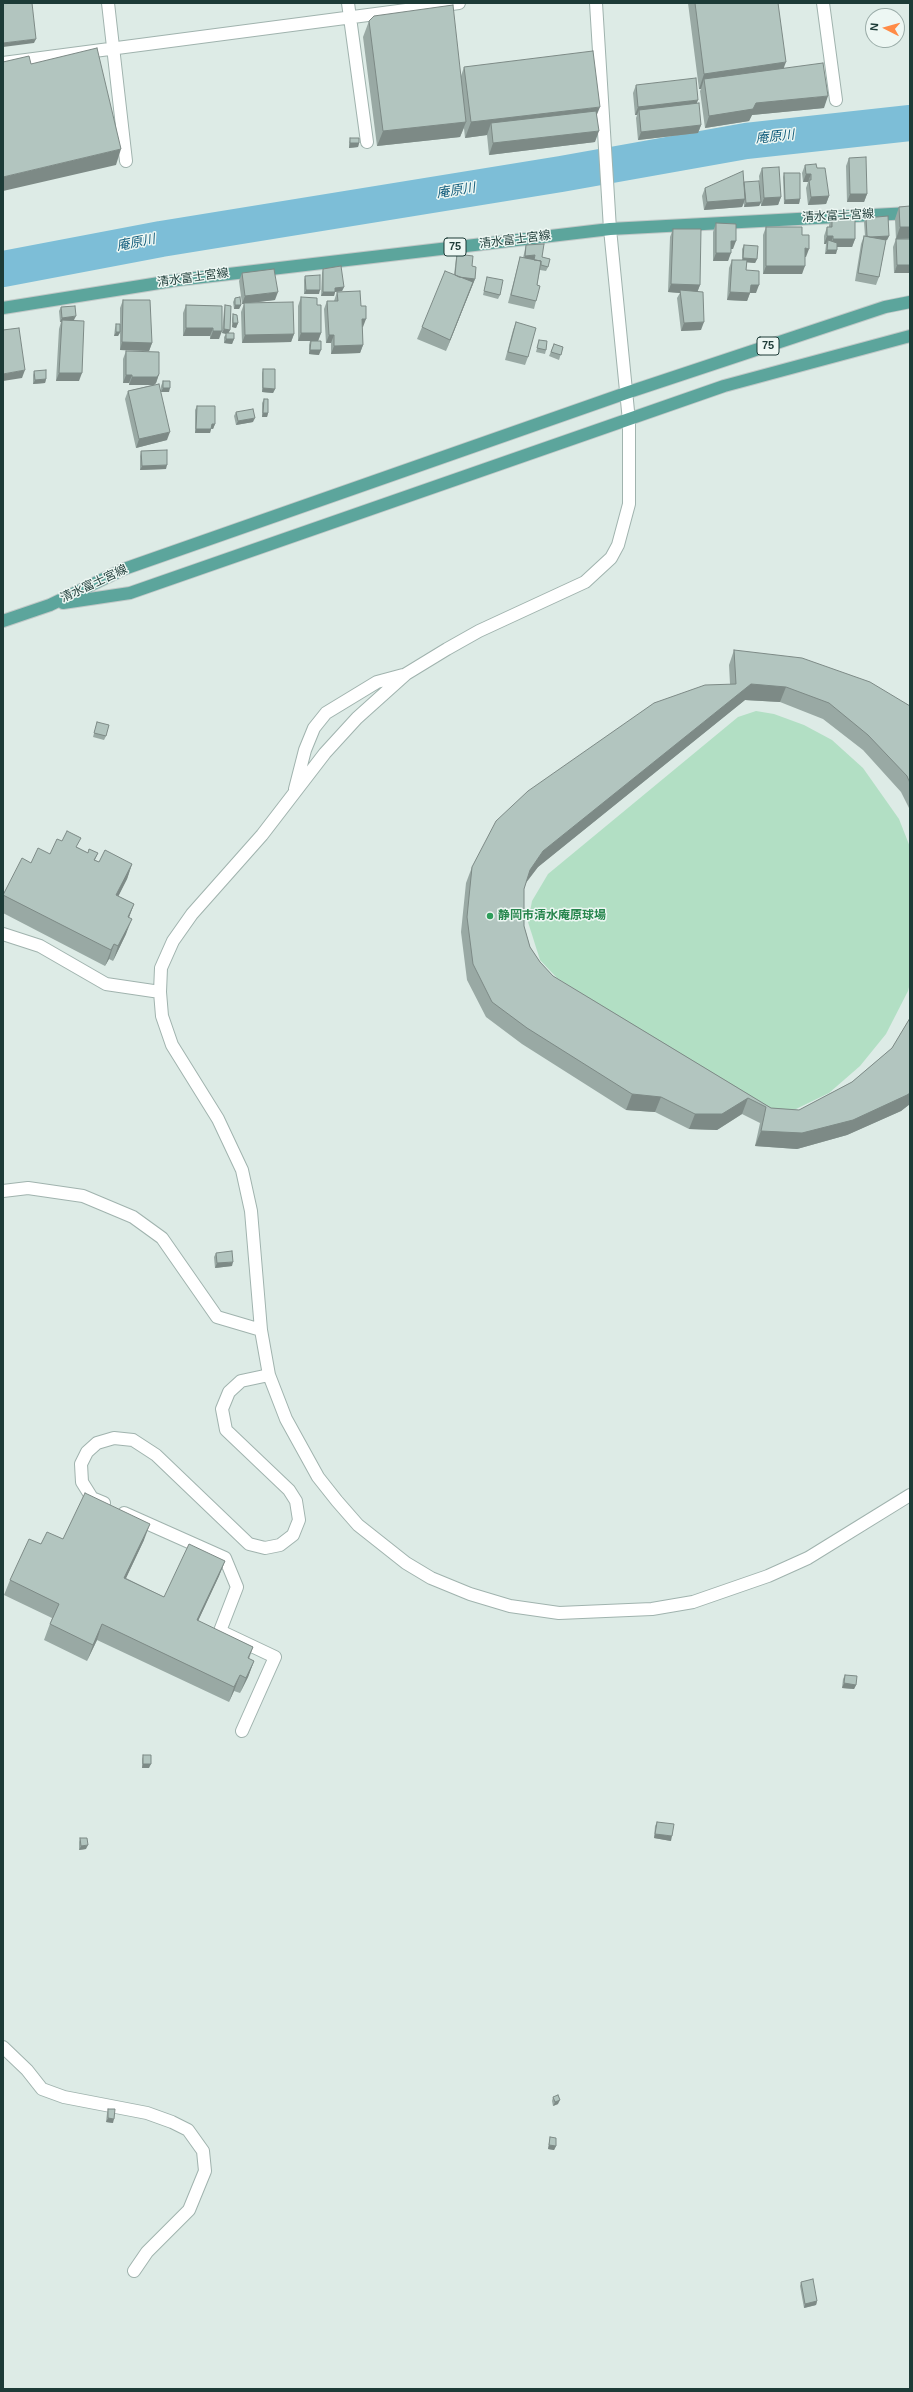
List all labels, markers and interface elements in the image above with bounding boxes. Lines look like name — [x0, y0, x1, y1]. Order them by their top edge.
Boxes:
north arrow — [865, 8, 905, 48]
text: N — [868, 22, 880, 31]
water label: 庵原川 — [755, 127, 795, 147]
water label: 庵原川 — [436, 180, 476, 202]
street label: 清水富士宮線 — [802, 207, 874, 225]
street label: 清水富士宮線 — [478, 228, 552, 252]
water label: 庵原川 — [115, 232, 157, 254]
road number: 75 — [444, 238, 466, 256]
street label: 清水富士宮線 — [156, 266, 230, 290]
road number: 75 — [757, 337, 779, 355]
street label: 清水富士宮線 — [58, 562, 130, 606]
place label: 静岡市清水庵原球場 — [498, 909, 606, 923]
marker: 静岡市清水庵原球場 — [485, 911, 495, 921]

